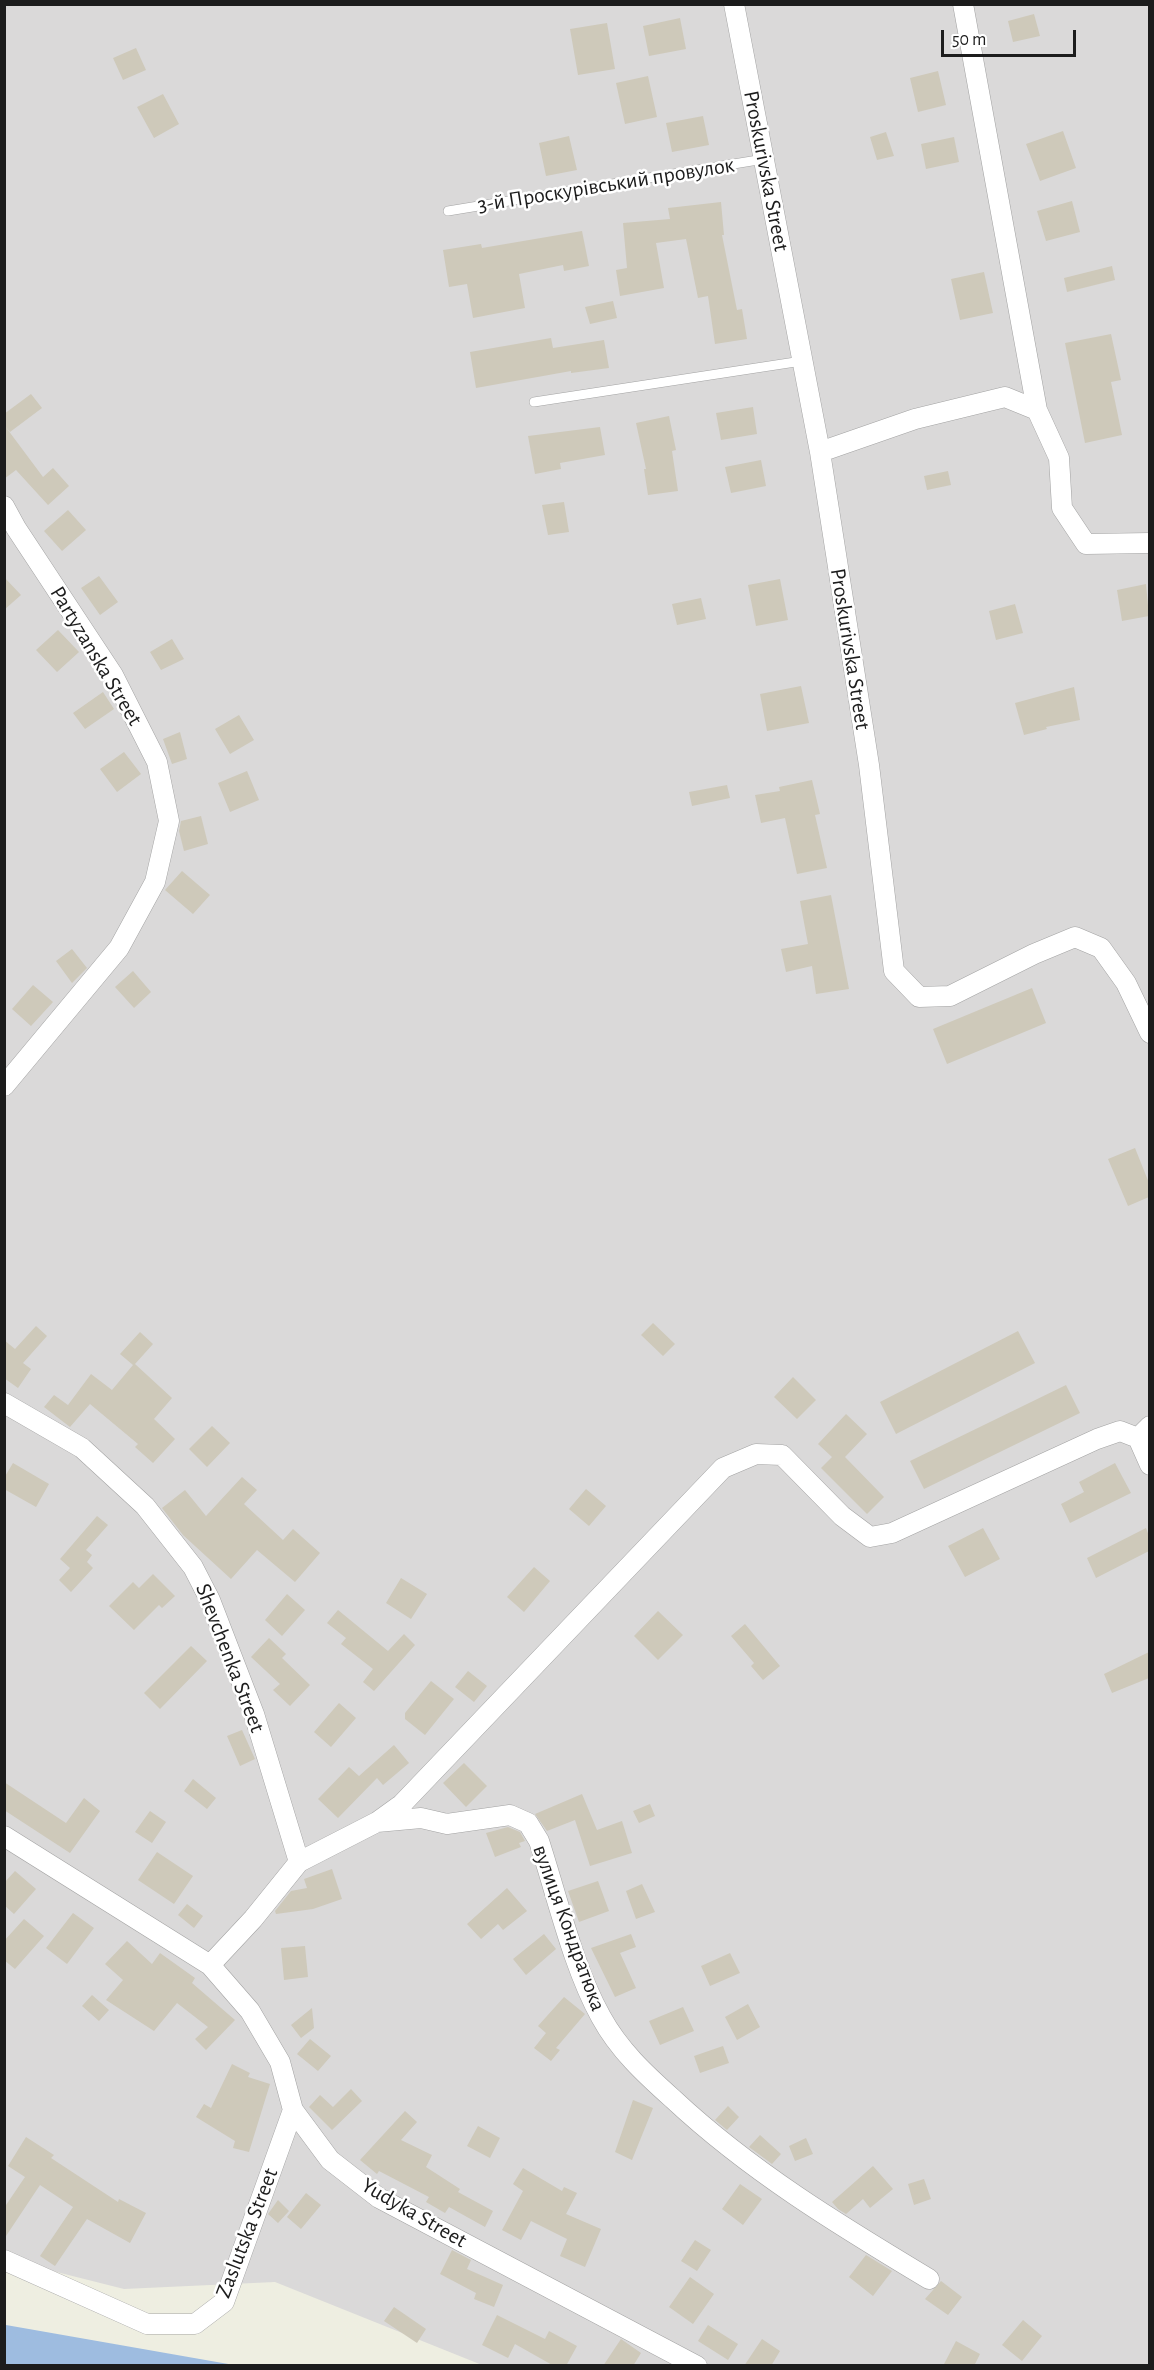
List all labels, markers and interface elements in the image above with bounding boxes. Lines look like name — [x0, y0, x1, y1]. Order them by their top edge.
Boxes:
scale bar — [944, 18, 1079, 56]
text: 50 m — [952, 31, 986, 49]
street label: Proskurivska Street — [737, 88, 795, 254]
street label: 3-й Проскурівський провулок — [476, 152, 736, 218]
street label: Proskurivska Street — [824, 566, 876, 732]
street label: Partyzanska Street — [44, 581, 148, 731]
street label: Shevchenka Street — [189, 1580, 271, 1736]
street label: вулиця Кондратюка — [527, 1841, 611, 2015]
street label: Zaslutska Street — [210, 2164, 284, 2302]
street label: Yudyka Street — [357, 2172, 471, 2254]

